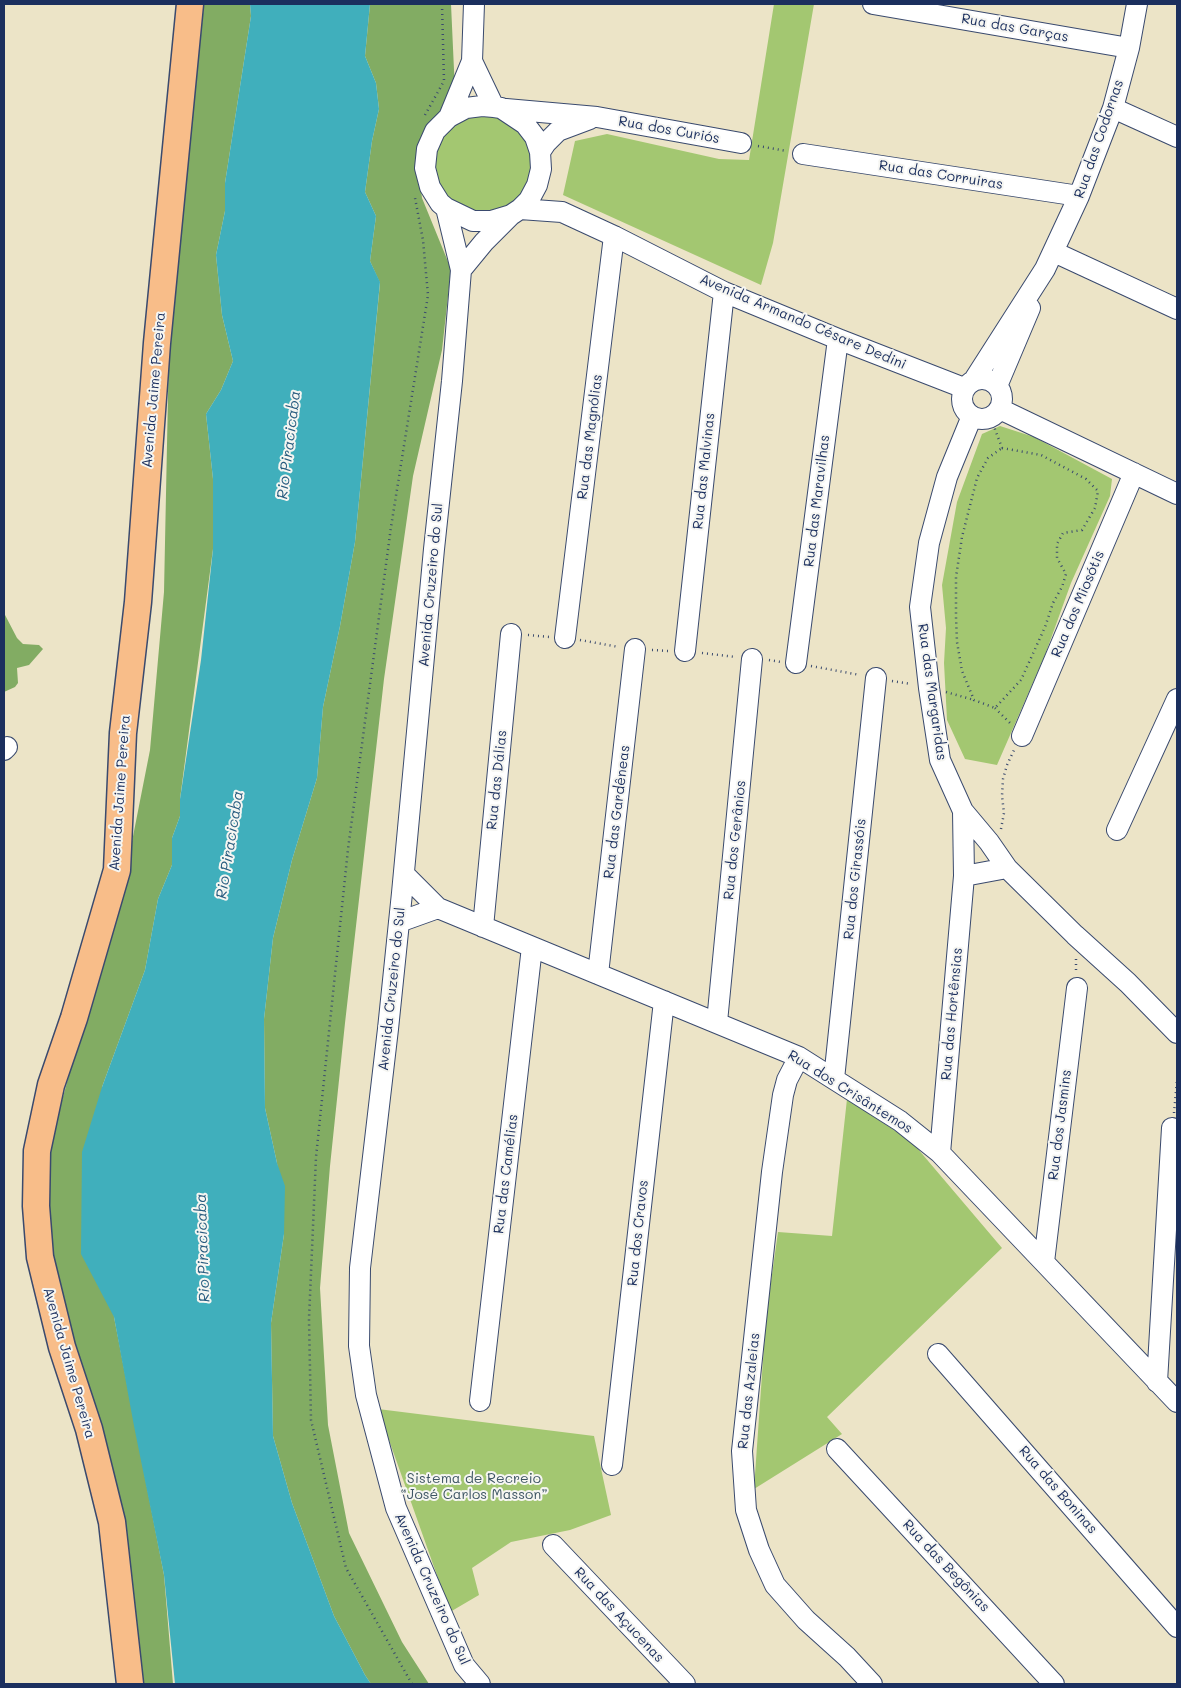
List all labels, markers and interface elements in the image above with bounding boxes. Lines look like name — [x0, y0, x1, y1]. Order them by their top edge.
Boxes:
street label: Rua das Garças — [960, 10, 1070, 46]
street label: Rua das Codornas — [1071, 77, 1127, 201]
street label: Rua dos Curiós — [617, 113, 721, 147]
street label: Rua das Corruiras — [878, 157, 1004, 193]
street label: Avenida Armando Césare Dedini — [697, 271, 909, 373]
street label: Avenida Jaime Pereira — [139, 311, 169, 469]
street label: Rua das Magnólias — [574, 373, 606, 501]
water label: Rio Piracicaba — [273, 390, 305, 500]
street label: Rua das Malvinas — [690, 412, 718, 530]
street label: Rua das Maravilhas — [801, 434, 833, 568]
street label: Avenida Cruzeiro do Sul — [415, 502, 447, 668]
street label: Rua dos Miosótis — [1048, 548, 1108, 660]
street label: Rua das Margaridas — [914, 622, 950, 762]
street label: Avenida Jaime Pereira — [106, 714, 134, 872]
street label: Rua das Dálias — [483, 729, 511, 831]
street label: Rua das Gardêneas — [600, 744, 634, 880]
street label: Rua dos Gerânios — [720, 779, 750, 901]
water label: Rio Piracicaba — [213, 790, 247, 900]
street label: Rua dos Girassóis — [840, 818, 870, 940]
street label: Avenida Cruzeiro do Sul — [375, 906, 409, 1072]
street label: Rua das Hortênsias — [938, 947, 966, 1081]
street label: Rua dos Crisântemos — [784, 1047, 916, 1137]
street label: Rua dos Jasmins — [1045, 1069, 1075, 1181]
street label: Rua das Camélias — [490, 1113, 522, 1235]
street label: Rua dos Cravos — [624, 1179, 652, 1287]
water label: Rio Piracicaba — [192, 1193, 214, 1303]
street label: Avenida Jaime Pereira — [39, 1286, 99, 1440]
street label: Rua das Azaleias — [735, 1332, 763, 1450]
street label: Rua das Boninas — [1015, 1443, 1101, 1537]
park label: Sistema de Recreio “José Carlos Masson” — [400, 1471, 548, 1504]
street label: Avenida Cruzeiro do Sul — [391, 1510, 473, 1668]
street label: Rua das Begônias — [899, 1516, 993, 1616]
street label: Rua das Açucenas — [571, 1564, 667, 1666]

